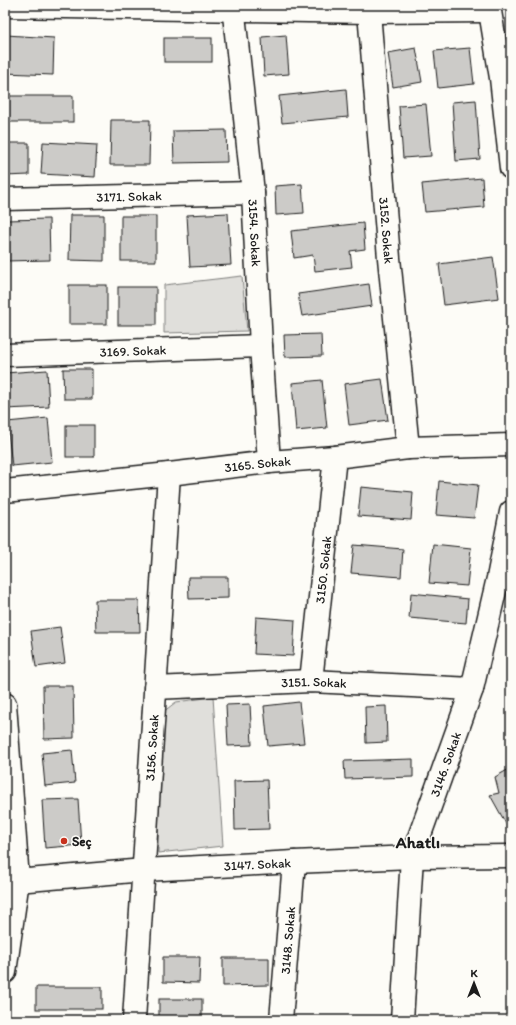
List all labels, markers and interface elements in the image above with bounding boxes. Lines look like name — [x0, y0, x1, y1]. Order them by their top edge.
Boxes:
street label: 3171. Sokak — [96, 188, 162, 204]
street label: 3152. Sokak — [377, 196, 397, 265]
street label: 3154. Sokak — [246, 199, 264, 267]
street label: 3169. Sokak — [99, 342, 167, 359]
street label: 3165. Sokak — [223, 453, 292, 475]
street label: 3150. Sokak — [312, 535, 334, 604]
street label: 3151. Sokak — [281, 673, 347, 690]
street label: 3156. Sokak — [142, 713, 161, 781]
street label: 3146. Sokak — [427, 729, 464, 798]
district label: Ahatlı — [395, 832, 440, 852]
place label: Seç — [72, 834, 92, 850]
marker: Seç — [59, 836, 69, 846]
street label: 3147. Sokak — [223, 855, 292, 873]
street label: 3148. Sokak — [277, 905, 298, 975]
north arrow — [454, 963, 494, 1003]
text: K — [470, 967, 478, 980]

